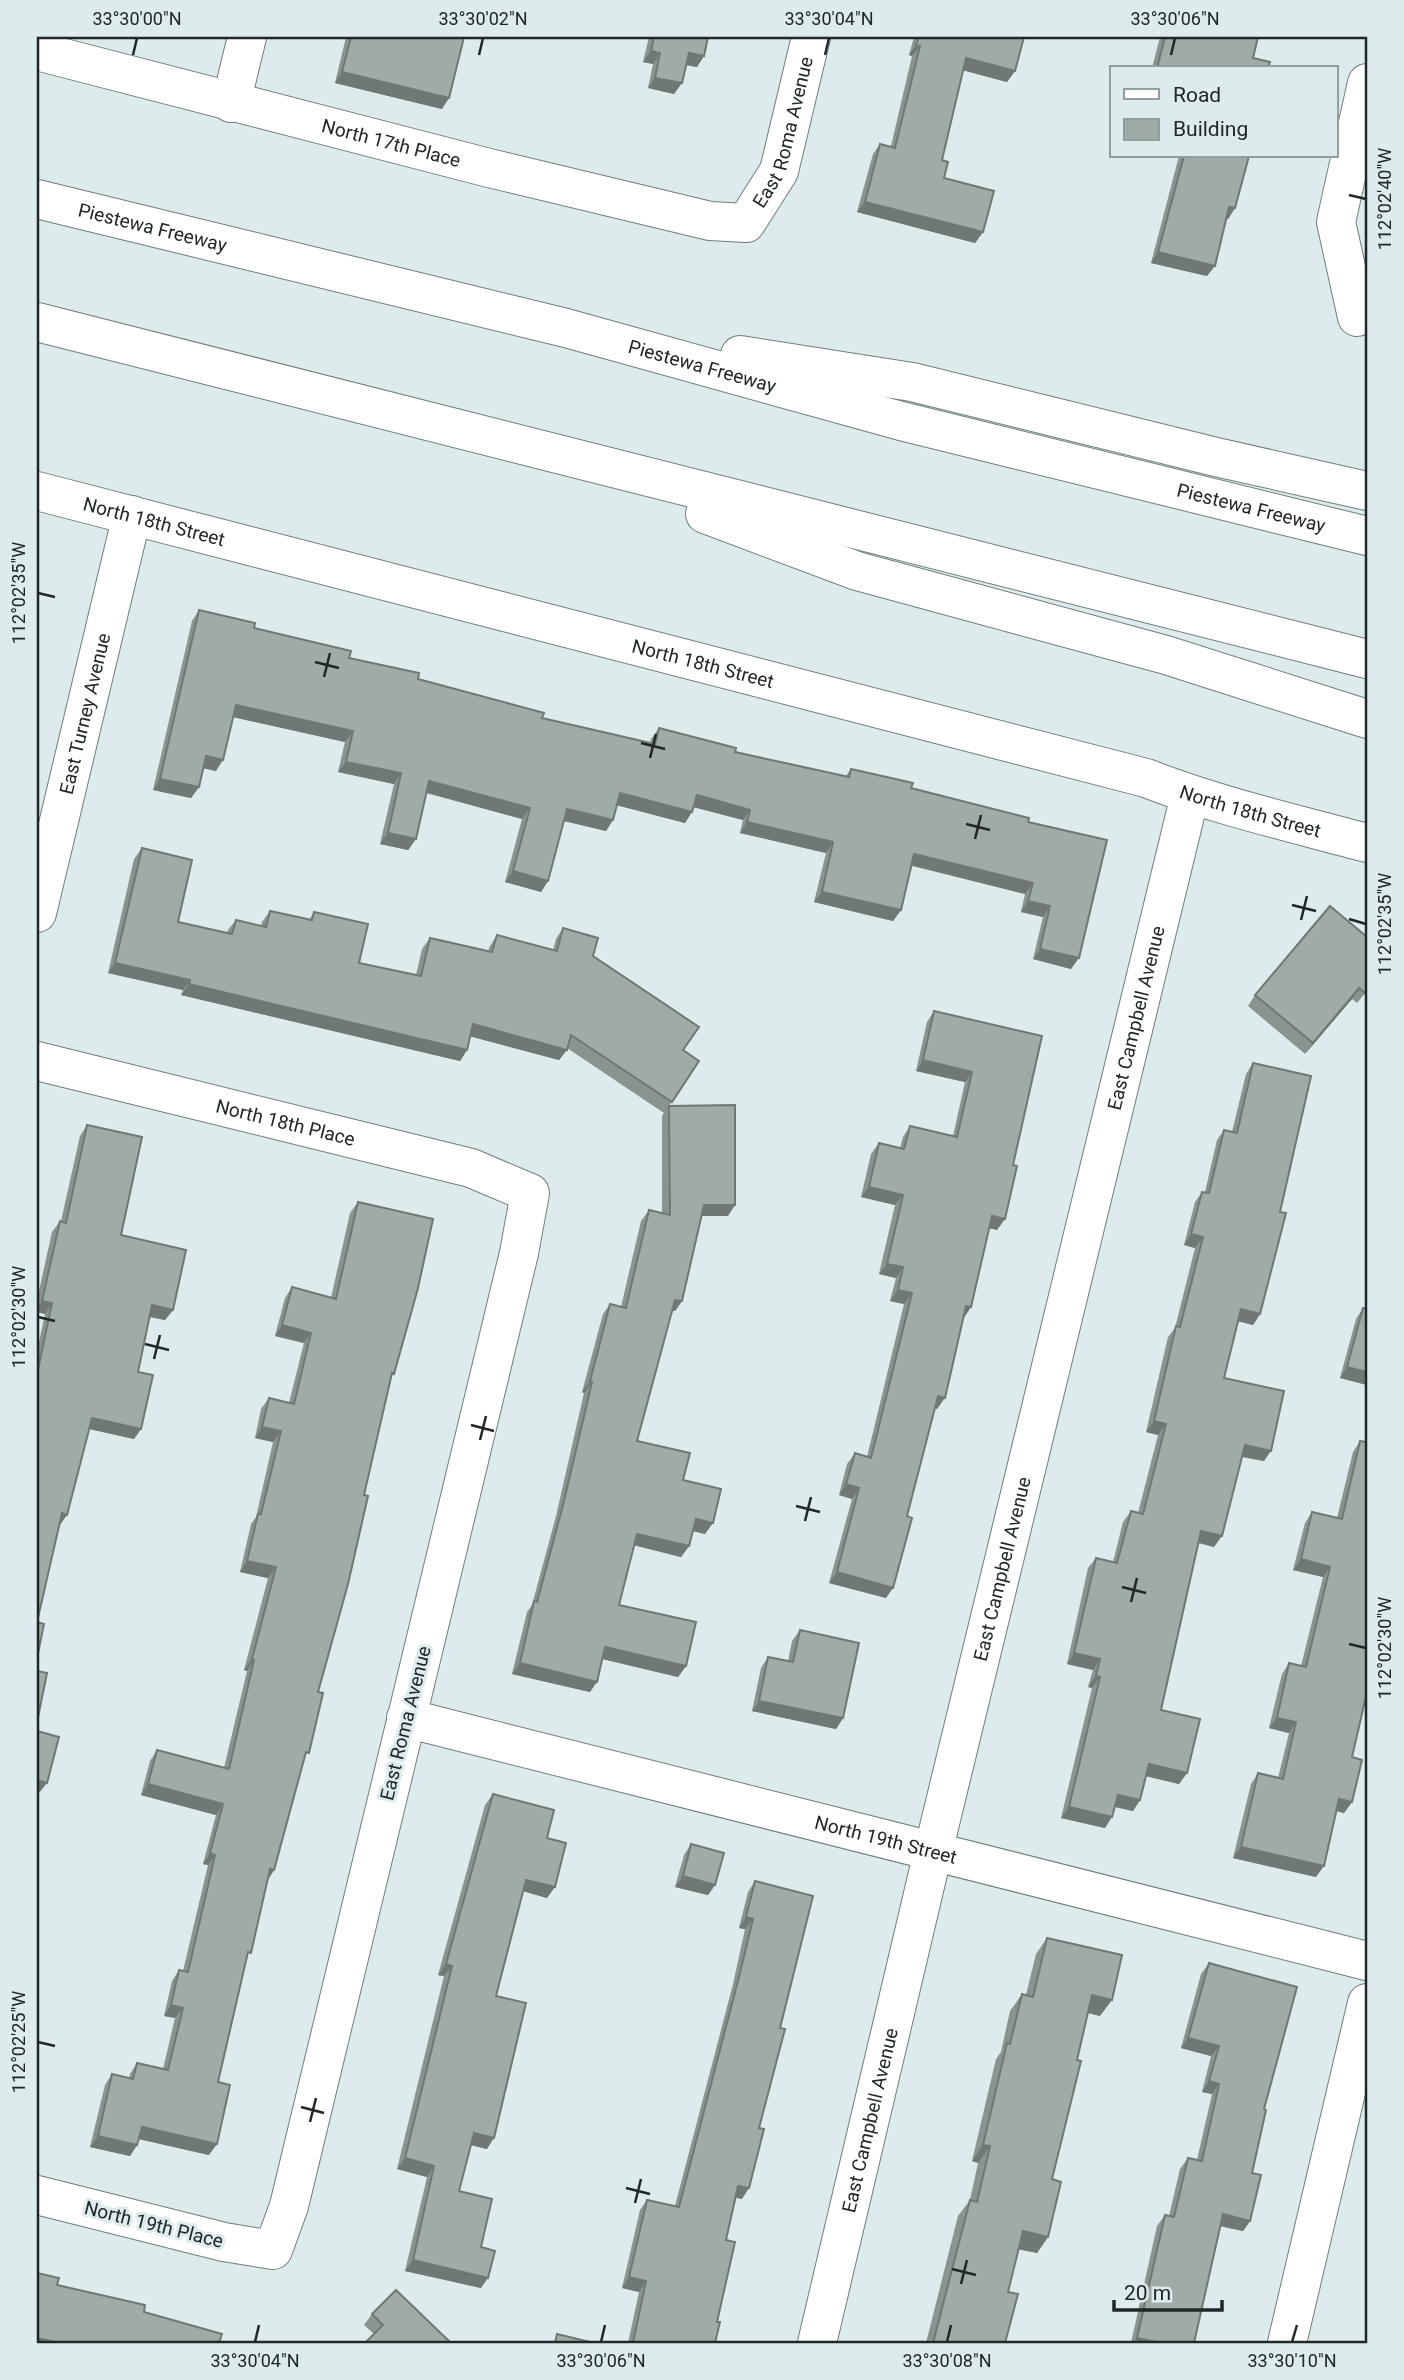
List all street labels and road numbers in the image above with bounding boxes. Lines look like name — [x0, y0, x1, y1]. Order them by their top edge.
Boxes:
street label: East Roma Avenue — [748, 54, 818, 212]
street label: North 17th Place — [319, 114, 463, 172]
street label: Piestewa Freeway — [76, 198, 229, 257]
street label: Piestewa Freeway — [626, 335, 779, 398]
street label: Piestewa Freeway — [1174, 479, 1328, 537]
street label: North 18th Street — [81, 492, 227, 551]
street label: East Turney Avenue — [55, 631, 115, 797]
street label: North 18th Street — [630, 634, 776, 693]
street label: North 18th Street — [1177, 780, 1323, 842]
street label: East Campbell Avenue — [1103, 923, 1170, 1112]
street label: North 18th Place — [214, 1095, 357, 1151]
street label: East Campbell Avenue — [969, 1474, 1036, 1663]
street label: East Roma Avenue — [375, 1644, 436, 1803]
street label: North 19th Street — [812, 1811, 959, 1869]
street label: East Campbell Avenue — [837, 2026, 903, 2215]
street label: North 19th Place — [82, 2196, 226, 2253]

